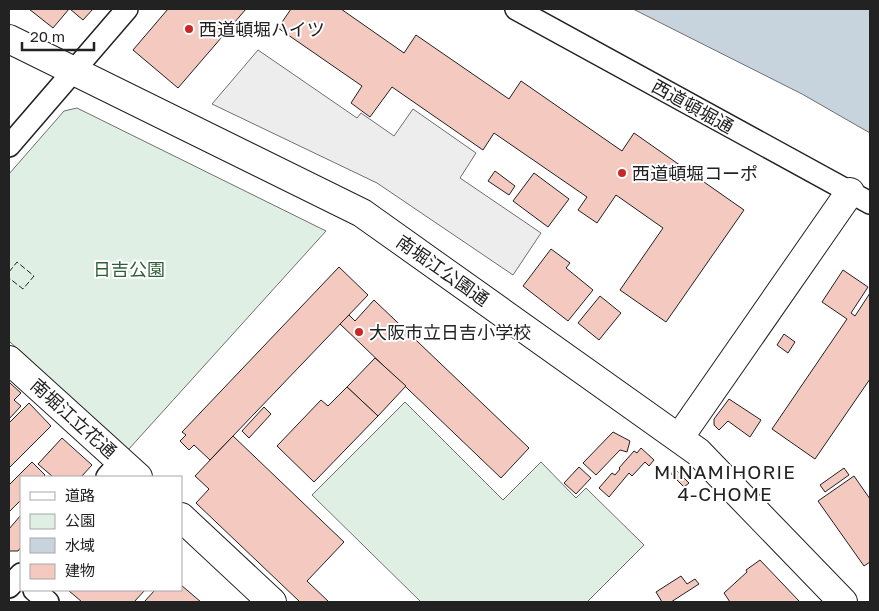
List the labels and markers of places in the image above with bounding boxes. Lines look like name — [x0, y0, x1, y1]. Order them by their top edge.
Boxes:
place label: 西道頓堀ハイツ — [199, 18, 325, 40]
marker: 西道頓堀ハイツ — [183, 23, 195, 35]
place label: 西道頓堀コーポ — [632, 162, 758, 184]
marker: 西道頓堀コーポ — [616, 167, 628, 179]
place label: 大阪市立日吉小学校 — [369, 321, 531, 343]
marker: 大阪市立日吉小学校 — [353, 326, 365, 338]

